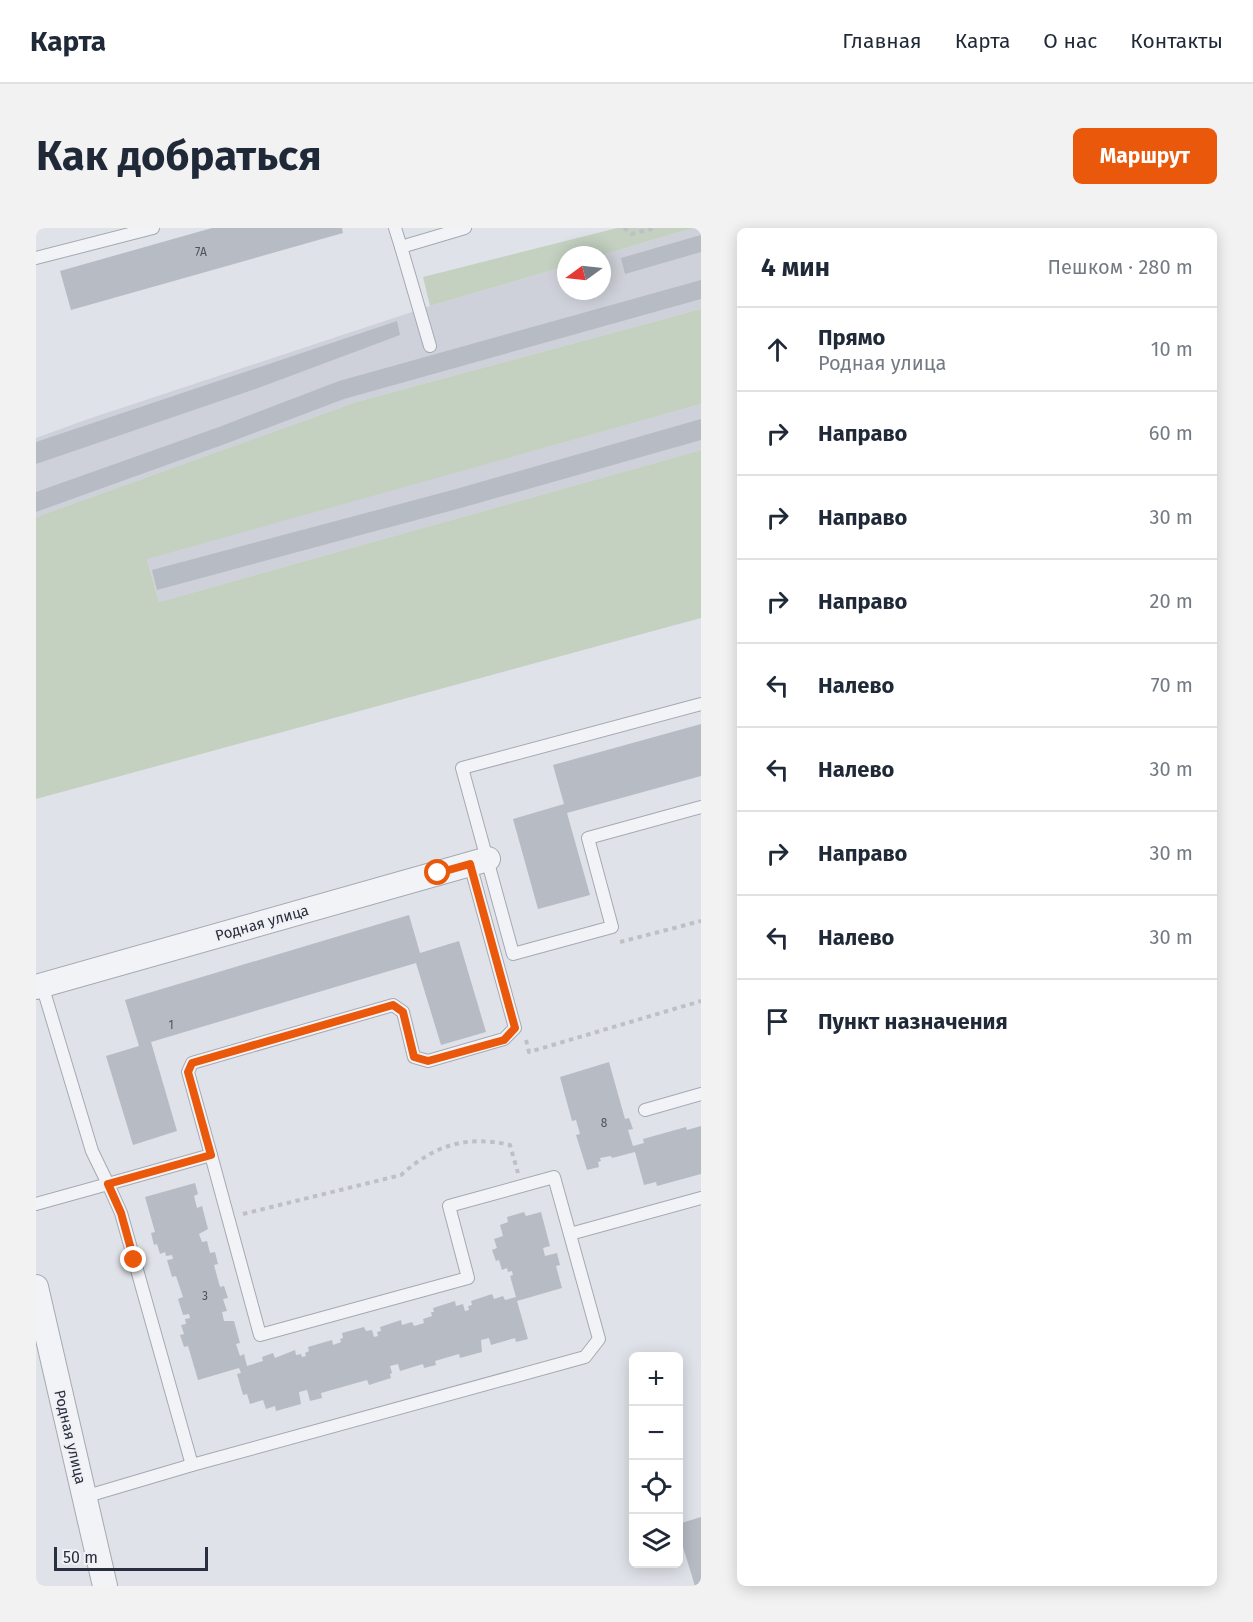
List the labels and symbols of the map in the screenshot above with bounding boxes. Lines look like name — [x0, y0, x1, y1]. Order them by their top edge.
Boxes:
house number: 7А — [195, 245, 207, 259]
north arrow — [557, 246, 611, 300]
route start — [424, 859, 450, 885]
street label: Родная улица — [213, 901, 311, 945]
house number: 1 — [168, 1018, 174, 1032]
house number: 8 — [601, 1116, 608, 1130]
route end — [120, 1246, 146, 1272]
house number: 3 — [202, 1289, 208, 1303]
street label: Родная улица — [50, 1388, 90, 1486]
scale bar — [54, 1544, 208, 1572]

